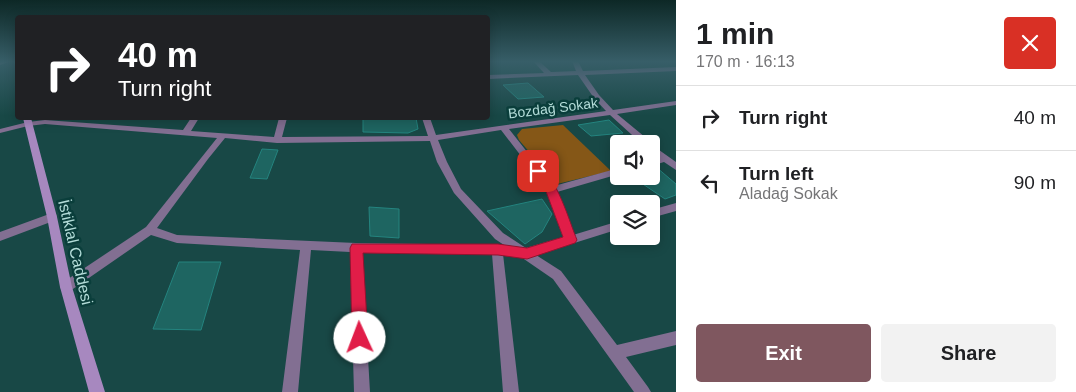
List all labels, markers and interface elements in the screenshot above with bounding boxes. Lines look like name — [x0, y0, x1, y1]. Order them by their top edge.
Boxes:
text: 1 min — [696, 17, 774, 50]
button: close — [1004, 17, 1056, 69]
icon: right — [35, 35, 100, 100]
text: 40 m — [118, 35, 198, 74]
text: 170 m · 16:13 — [696, 53, 795, 70]
text: Turn right — [118, 76, 211, 101]
street label: Bozdağ Sokak — [507, 94, 600, 121]
icon: right — [696, 104, 724, 132]
text: Turn right — [739, 107, 827, 128]
text: 40 m — [1014, 107, 1056, 128]
map controls — [610, 135, 660, 245]
button: sound — [610, 135, 660, 185]
pin — [517, 150, 559, 192]
icon: arrive — [524, 157, 552, 185]
text: Turn left — [739, 163, 814, 184]
icon: left — [696, 169, 724, 197]
text: 90 m — [1014, 172, 1056, 193]
text: Aladağ Sokak — [739, 185, 838, 202]
button: layers — [610, 195, 660, 245]
street label: İstiklal Caddesi — [55, 198, 97, 306]
position arrow — [333, 311, 385, 363]
button: Exit — [696, 324, 871, 382]
button: Share — [881, 324, 1056, 382]

